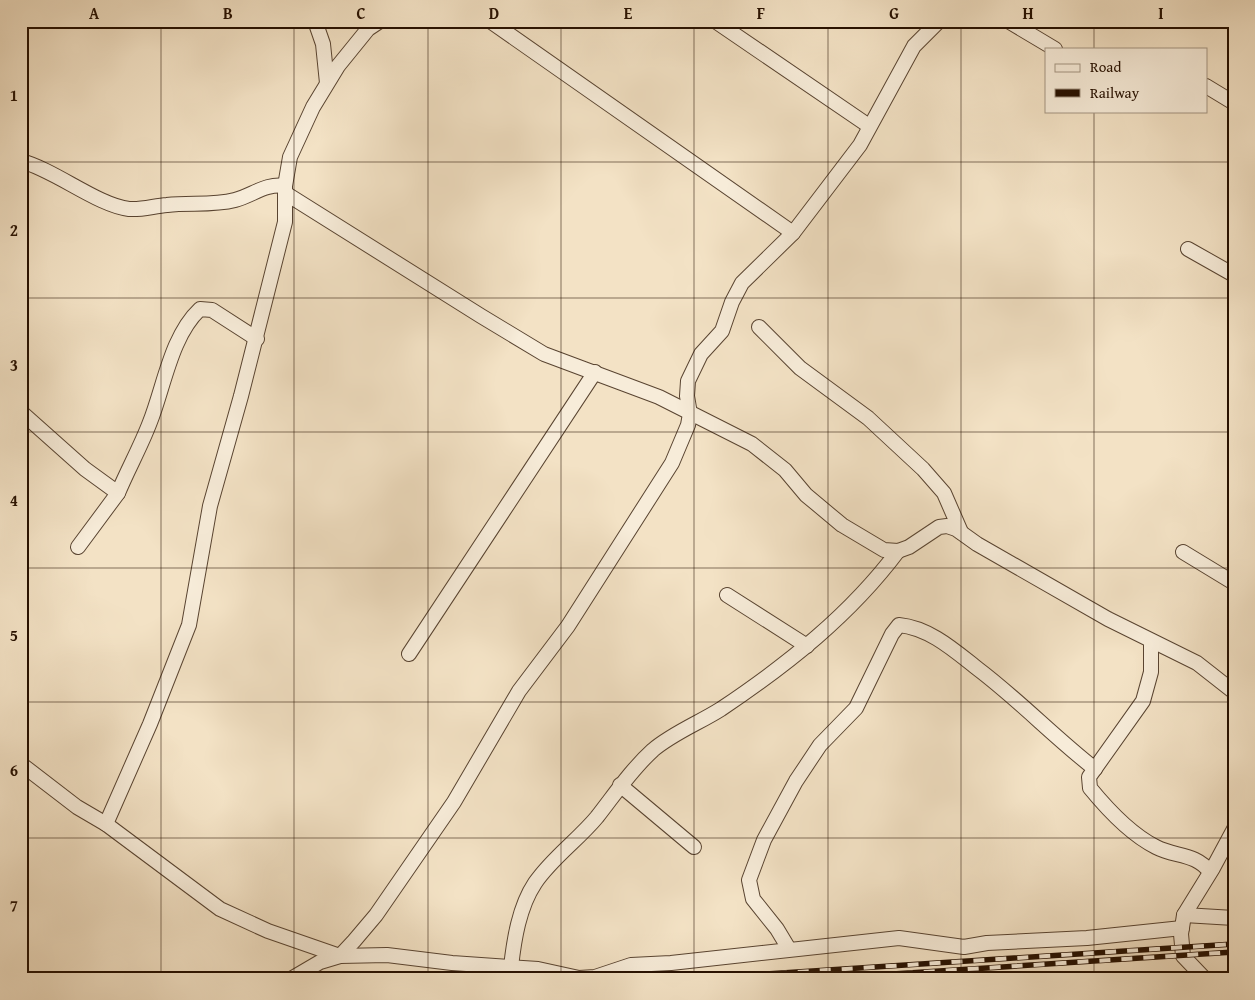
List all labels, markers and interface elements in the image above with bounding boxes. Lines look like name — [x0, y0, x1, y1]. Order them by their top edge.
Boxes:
text: A — [89, 1, 100, 25]
text: B — [223, 1, 233, 25]
text: C — [356, 1, 366, 25]
text: D — [489, 1, 499, 25]
text: E — [624, 1, 633, 25]
text: F — [757, 1, 765, 25]
text: G — [889, 1, 899, 25]
text: H — [1022, 1, 1034, 25]
text: I — [1158, 1, 1164, 25]
legend — [1045, 48, 1208, 112]
text: Road — [1090, 56, 1121, 77]
text: Railway — [1090, 82, 1140, 103]
text: 1 — [10, 83, 18, 107]
text: 2 — [10, 218, 18, 242]
text: 3 — [10, 353, 18, 377]
text: 4 — [10, 488, 18, 512]
text: 5 — [10, 623, 18, 647]
text: 6 — [10, 758, 18, 782]
text: 7 — [10, 893, 18, 917]

